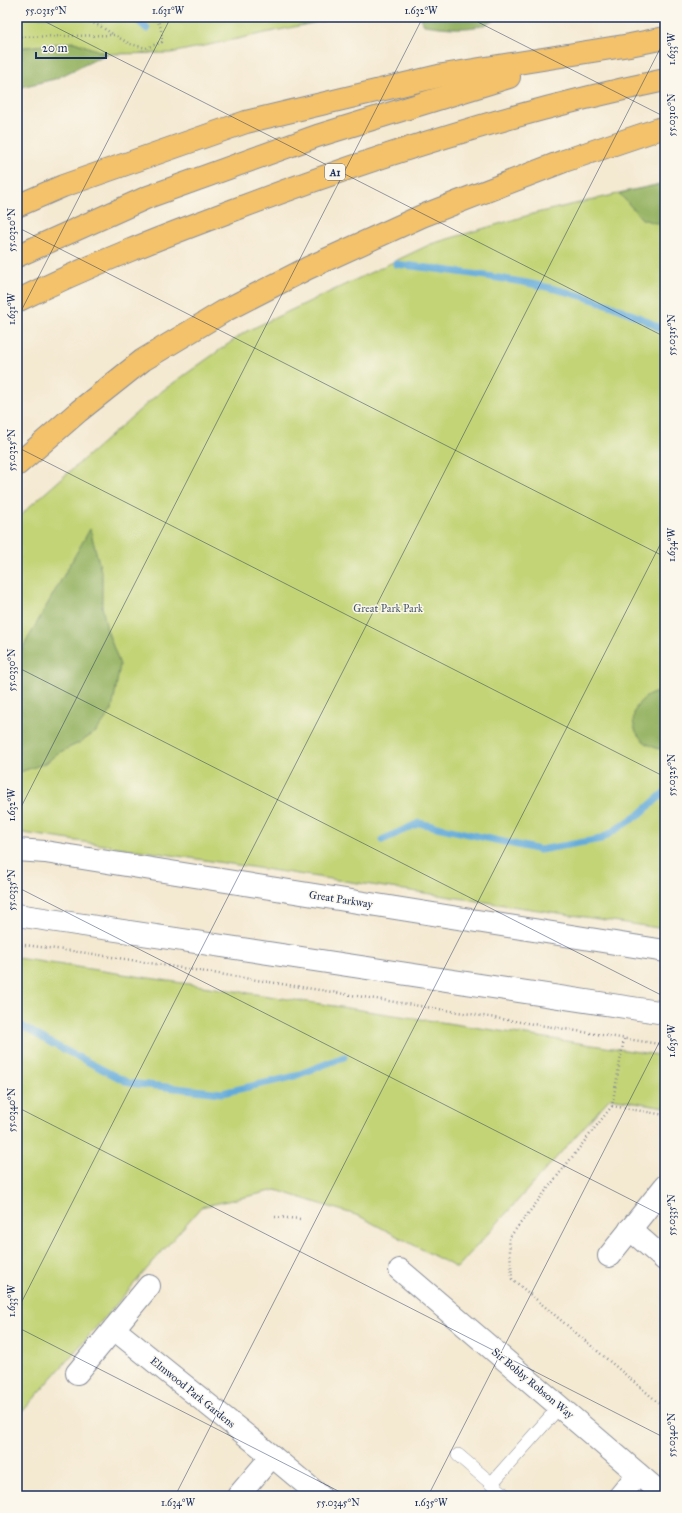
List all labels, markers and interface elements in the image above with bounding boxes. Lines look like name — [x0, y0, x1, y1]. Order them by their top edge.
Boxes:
text: 55.0315°N — [25, 5, 67, 17]
text: 1.631°W — [152, 5, 185, 17]
text: 1.632°W — [404, 5, 438, 17]
text: 1.633°W — [666, 32, 678, 65]
scale bar — [36, 34, 106, 60]
text: 20 m — [42, 41, 68, 55]
text: 55.0310°N — [666, 93, 678, 136]
road number: A1 — [325, 164, 345, 180]
text: 55.0320°N — [6, 208, 18, 252]
text: 1.631°W — [6, 292, 18, 325]
text: 55.0315°N — [666, 314, 678, 356]
text: 55.0325°N — [6, 428, 18, 471]
text: 1.634°W — [666, 528, 678, 562]
park label: Great Park Park — [353, 602, 424, 615]
text: 55.0330°N — [6, 648, 18, 691]
text: 55.0325°N — [666, 753, 678, 796]
text: 1.632°W — [6, 788, 18, 822]
text: 55.0335°N — [6, 869, 18, 911]
street label: Great Parkway — [308, 888, 375, 911]
text: 1.635°W — [666, 1024, 678, 1057]
text: 55.0340°N — [6, 1087, 18, 1132]
text: 55.0335°N — [666, 1194, 678, 1236]
text: 1.633°W — [6, 1284, 18, 1317]
street label: Sir Bobby Robson Way — [489, 1345, 577, 1422]
street label: Elmwood Park Gardens — [148, 1354, 238, 1431]
text: 55.0340°N — [666, 1412, 678, 1457]
text: 1.634°W — [161, 1497, 195, 1509]
text: 55.0345°N — [316, 1497, 360, 1509]
text: 1.635°W — [415, 1497, 448, 1509]

